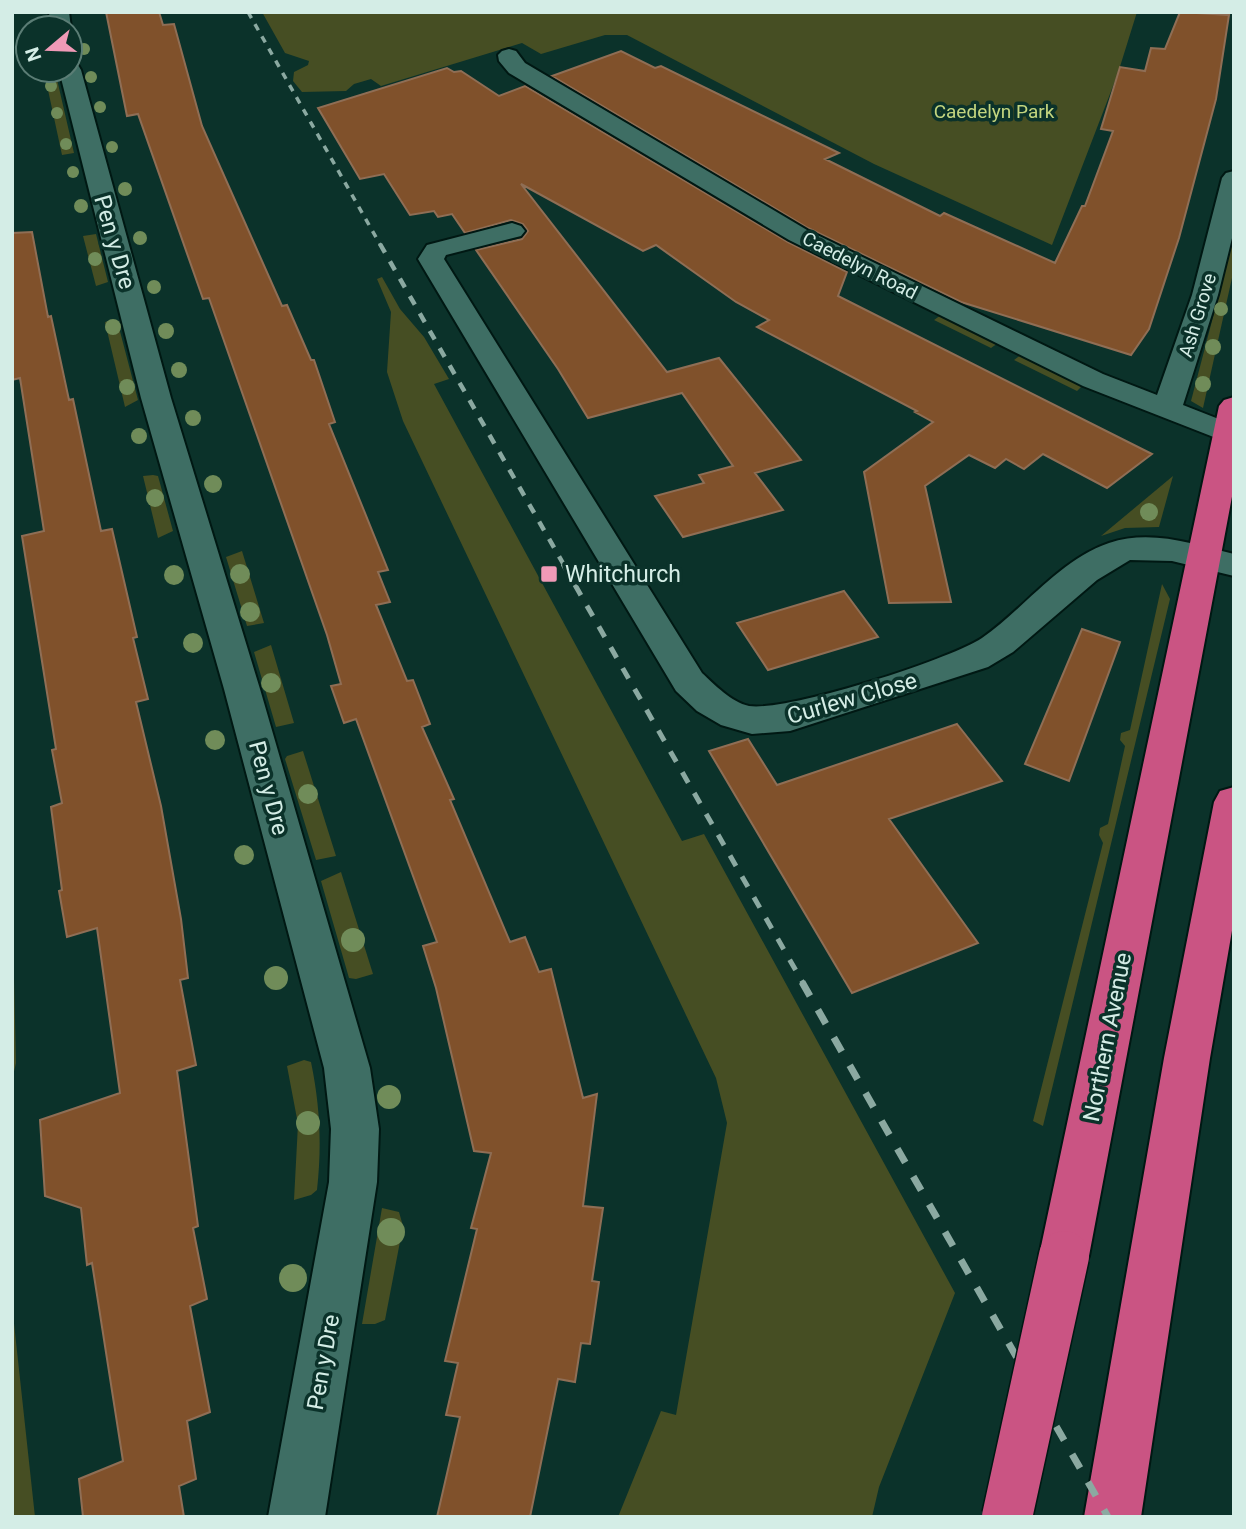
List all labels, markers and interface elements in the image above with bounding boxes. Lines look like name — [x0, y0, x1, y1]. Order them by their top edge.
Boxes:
north arrow — [14, 14, 84, 84]
text: N — [20, 44, 46, 64]
park label: Caedelyn Park — [934, 100, 1055, 123]
street label: Pen y Dre — [88, 192, 141, 292]
street label: Caedelyn Road — [798, 227, 921, 304]
street label: Ash Grove — [1174, 270, 1221, 360]
place label: Whitchurch — [565, 561, 681, 588]
marker: Whitchurch — [539, 564, 559, 584]
street label: Curlew Close — [784, 667, 920, 730]
street label: Pen y Dre — [243, 738, 294, 838]
street label: Northern Avenue — [1078, 950, 1137, 1124]
street label: Pen y Dre — [302, 1312, 345, 1412]

